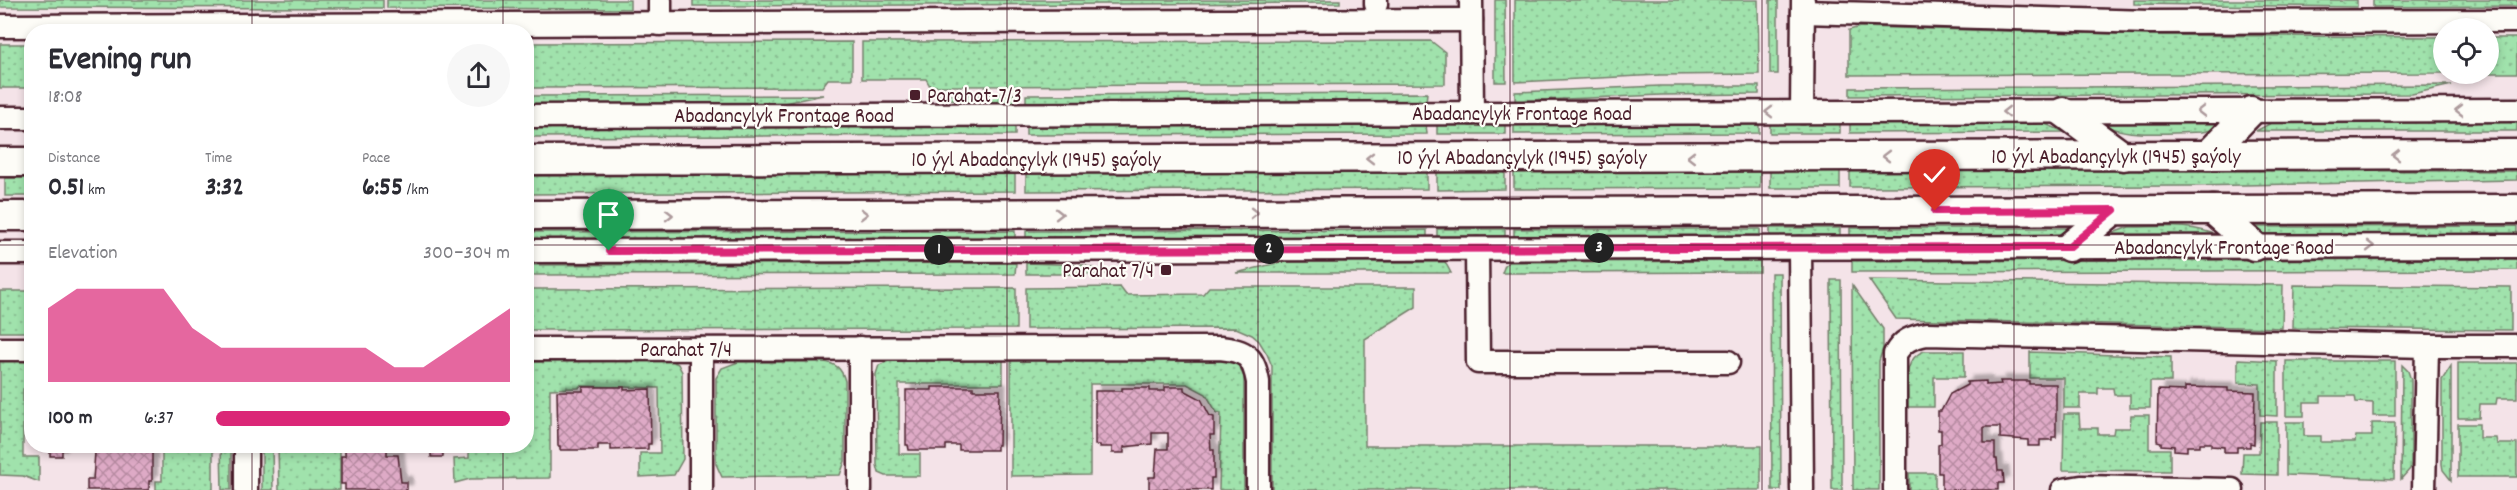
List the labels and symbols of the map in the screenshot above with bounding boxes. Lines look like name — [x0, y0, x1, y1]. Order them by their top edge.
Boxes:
place label: Parahat-7/3 — [927, 83, 1022, 113]
marker: Parahat-7/3 — [908, 88, 922, 102]
street label: Abadancylyk Frontage Road — [1412, 101, 1632, 131]
street label: Abadancylyk Frontage Road — [674, 103, 894, 133]
one-way arrow — [2454, 104, 2463, 116]
one-way arrow — [2196, 105, 2205, 117]
one-way arrow — [1764, 106, 1773, 118]
one-way arrow — [2001, 106, 2010, 118]
street label: 10 ýyl Abadançylyk (1945) şaýoly — [1991, 144, 2241, 174]
street label: 10 ýyl Abadançylyk (1945) şaýoly — [1397, 145, 1647, 175]
street label: 10 ýyl Abadançylyk (1945) şaýoly — [911, 147, 1161, 177]
pin — [1909, 149, 1960, 211]
one-way arrow — [2391, 149, 2400, 161]
one-way arrow — [1881, 150, 1890, 162]
one-way arrow — [1686, 151, 1695, 163]
one-way arrow — [1365, 152, 1374, 164]
pin — [583, 189, 634, 251]
one-way arrow — [1249, 207, 1258, 219]
one-way arrow — [859, 208, 868, 220]
one-way arrow — [1054, 208, 1063, 220]
one-way arrow — [664, 209, 673, 221]
pin: 3 — [1584, 233, 1614, 263]
pin: 2 — [1254, 234, 1284, 264]
pin: 1 — [924, 235, 954, 265]
street label: Abadancylyk Frontage Road — [2114, 235, 2334, 265]
one-way arrow — [2365, 240, 2374, 252]
place label: Parahat 7/4 — [1062, 258, 1154, 288]
marker: Parahat 7/4 — [1159, 263, 1173, 277]
street label: Parahat 7/4 — [640, 337, 732, 367]

